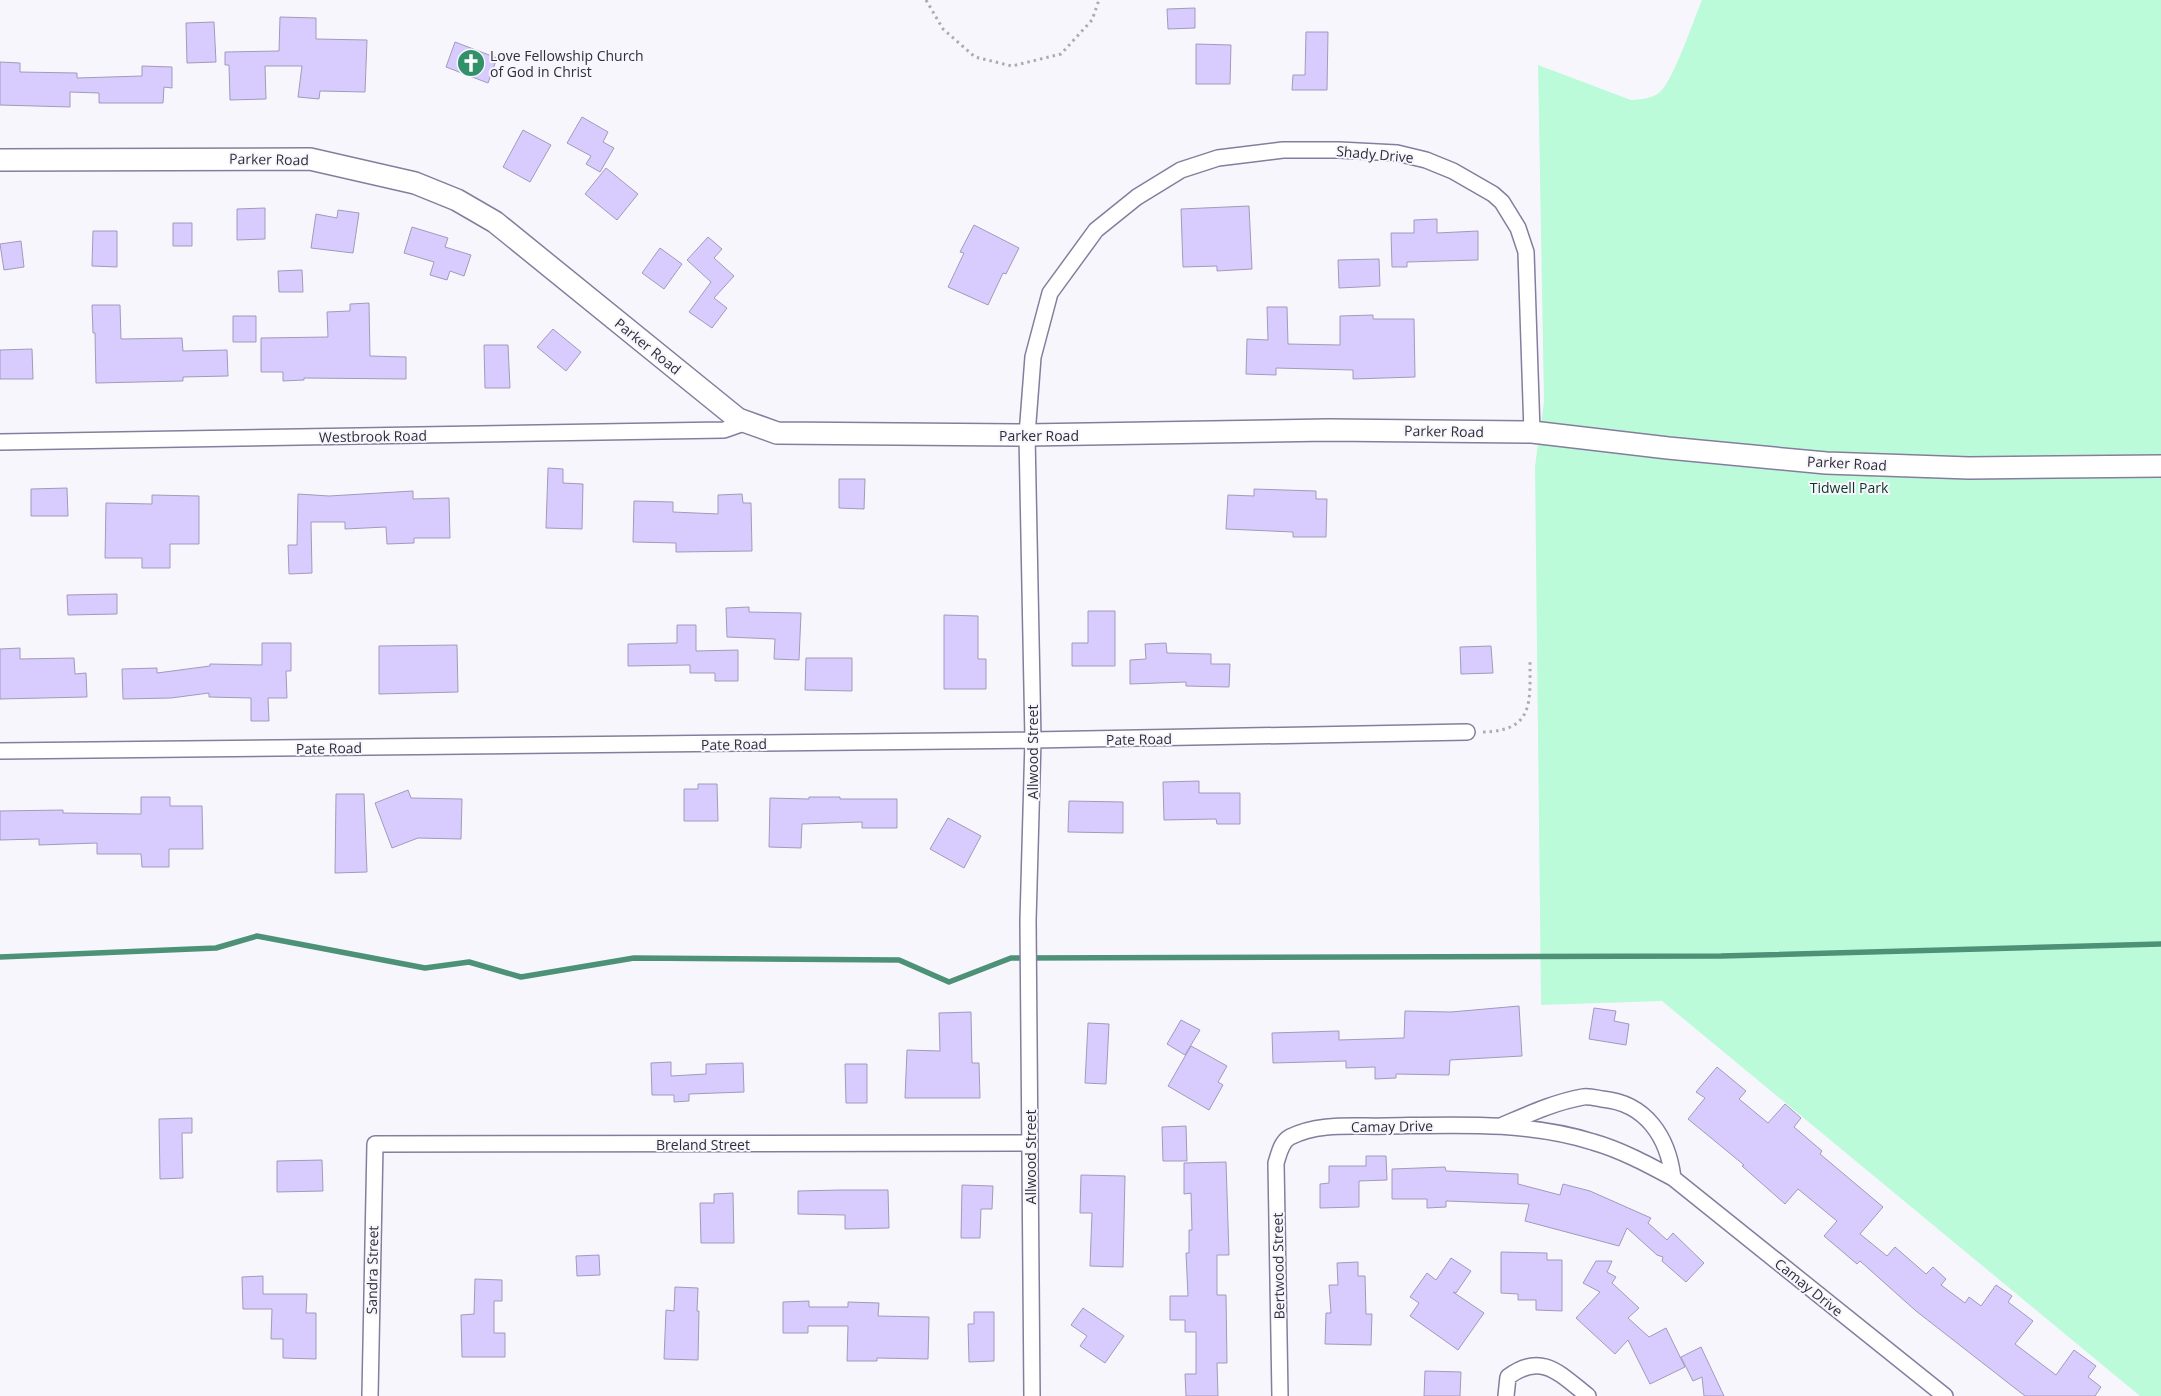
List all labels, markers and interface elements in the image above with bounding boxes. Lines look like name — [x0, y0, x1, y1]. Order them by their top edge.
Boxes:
place label: Love Fellowship Church of God in Christ — [490, 46, 644, 81]
church icon: Love Fellowship Church of God in Christ — [456, 48, 486, 78]
street label: Shady Drive — [1336, 141, 1415, 167]
street label: Parker Road — [229, 149, 309, 169]
street label: Parker Road — [611, 313, 685, 379]
street label: Parker Road — [1404, 421, 1484, 441]
street label: Westbrook Road — [319, 426, 427, 446]
street label: Parker Road — [999, 426, 1079, 445]
street label: Parker Road — [1807, 451, 1887, 475]
park label: Tidwell Park — [1810, 478, 1889, 497]
street label: Allwood Street — [1023, 705, 1042, 799]
street label: Pate Road — [1106, 729, 1172, 749]
street label: Pate Road — [701, 734, 767, 754]
street label: Pate Road — [296, 738, 362, 758]
street label: Allwood Street — [1021, 1110, 1040, 1204]
street label: Camay Drive — [1351, 1116, 1433, 1136]
street label: Breland Street — [656, 1135, 750, 1154]
street label: Bertwood Street — [1268, 1213, 1288, 1319]
street label: Sandra Street — [362, 1225, 382, 1315]
street label: Camay Drive — [1771, 1254, 1847, 1320]

